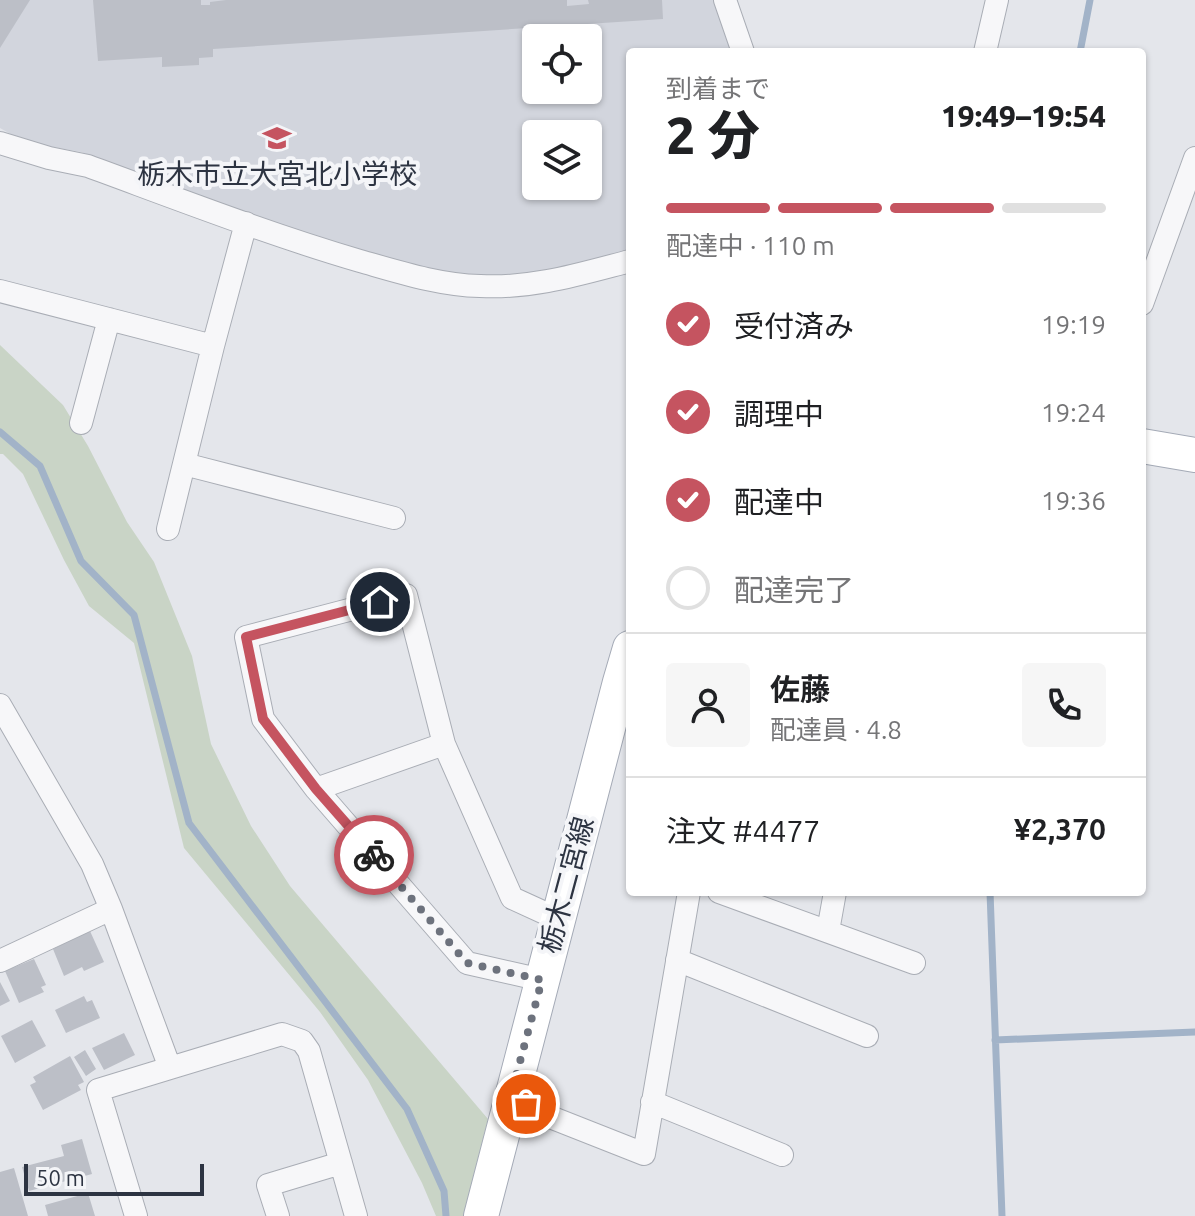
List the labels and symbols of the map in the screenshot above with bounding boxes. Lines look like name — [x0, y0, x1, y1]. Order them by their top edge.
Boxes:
school or university icon: 栃木市立大宮北小学校 — [262, 123, 292, 153]
place label: 栃木市立大宮北小学校 — [137, 158, 417, 189]
pin — [346, 568, 414, 636]
street label: 栃木二宮線 — [532, 813, 599, 957]
courier — [334, 815, 414, 895]
pin — [492, 1070, 560, 1138]
scale bar — [24, 1160, 204, 1196]

